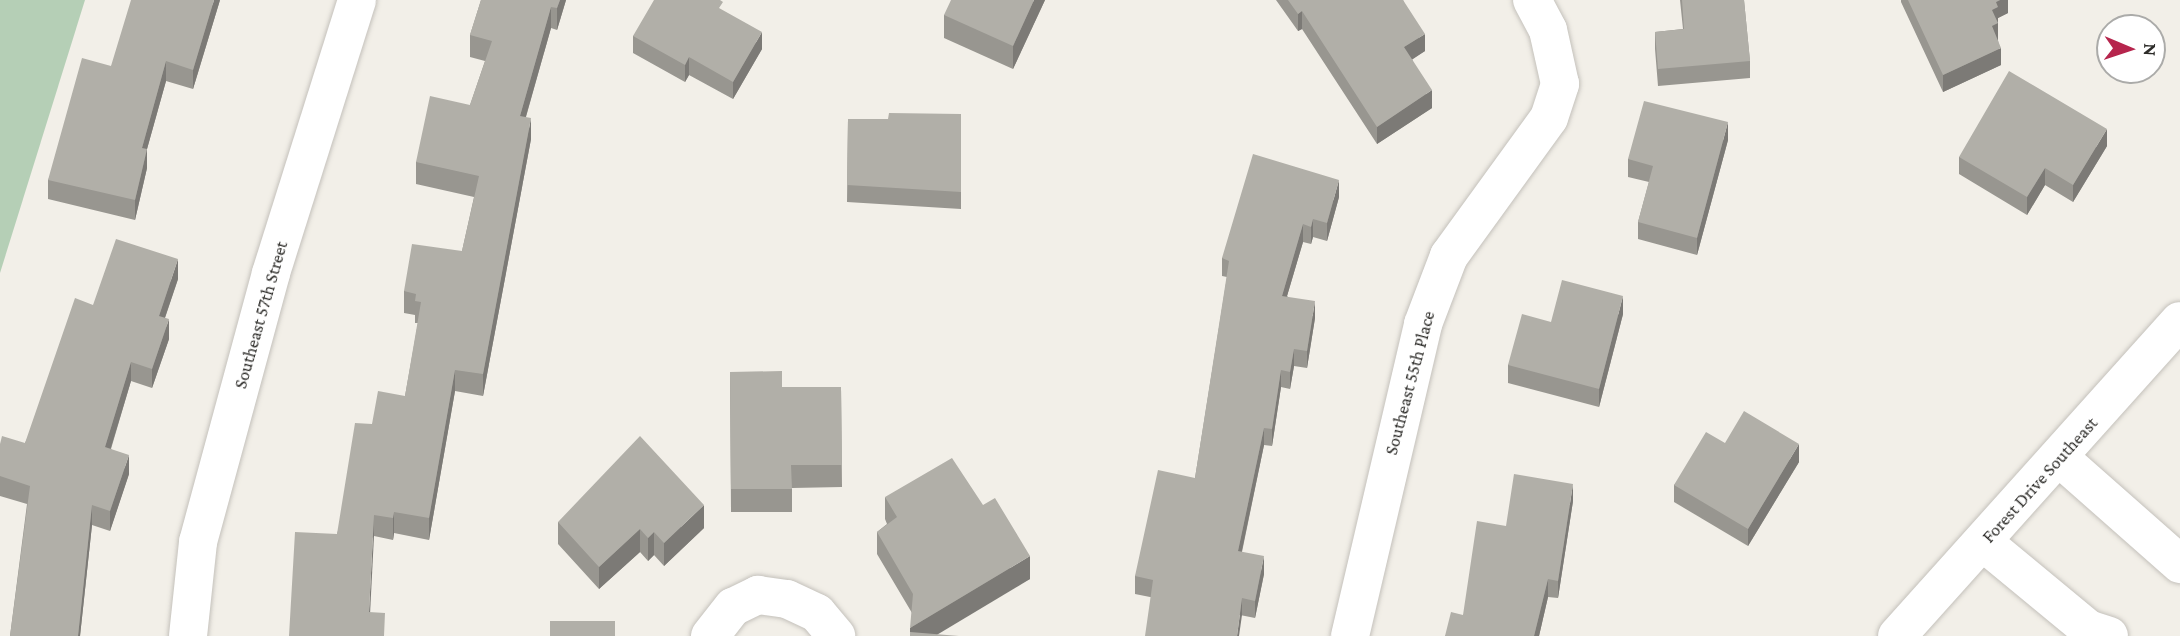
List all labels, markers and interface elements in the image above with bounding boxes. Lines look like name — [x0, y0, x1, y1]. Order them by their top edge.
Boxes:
north arrow — [2096, 14, 2166, 84]
text: N — [2140, 43, 2161, 57]
street label: Southeast 57th Street — [230, 239, 292, 391]
street label: Southeast 55th Place — [1380, 309, 1440, 457]
street label: Forest Drive Southeast — [1978, 413, 2102, 547]

